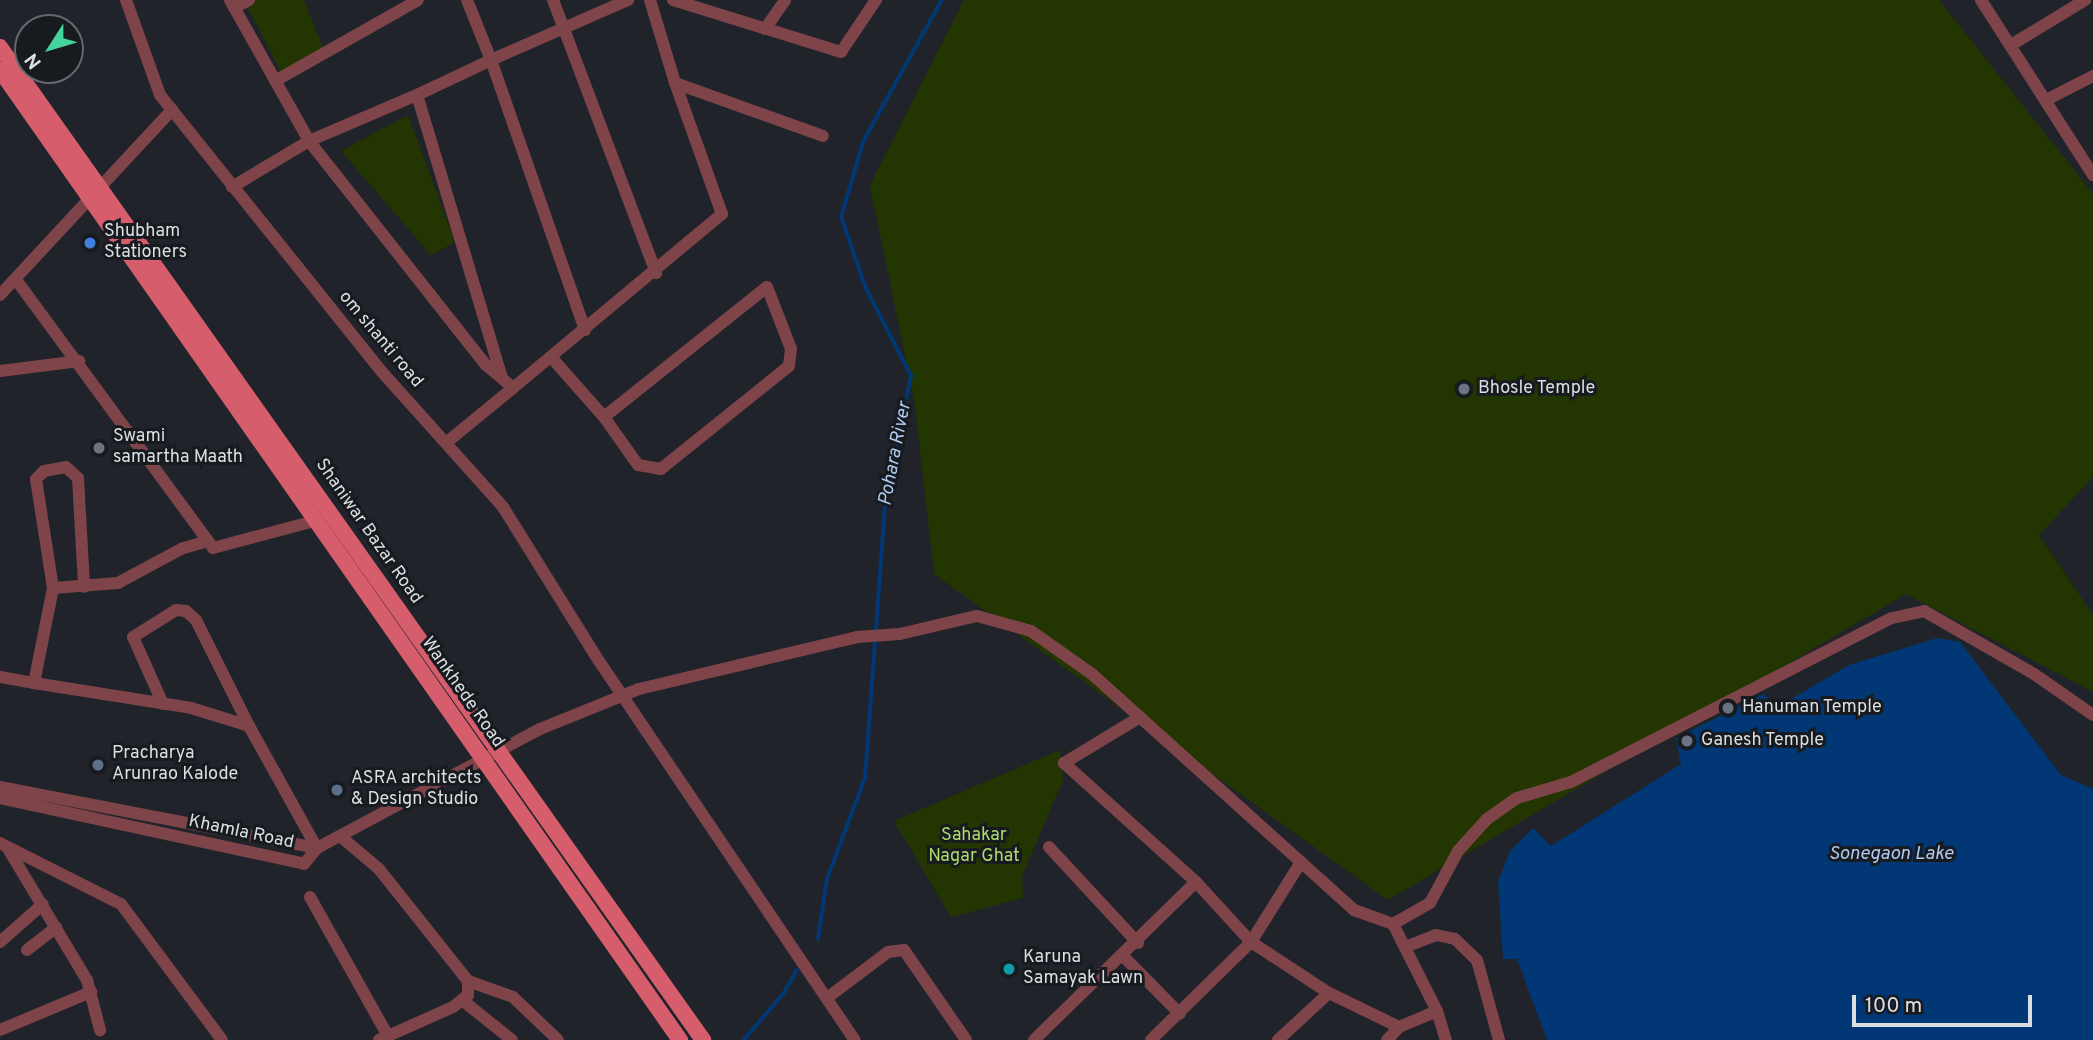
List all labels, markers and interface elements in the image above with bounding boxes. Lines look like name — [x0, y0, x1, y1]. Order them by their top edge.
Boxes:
north arrow — [14, 14, 84, 84]
text: N — [20, 48, 48, 73]
place label: Shubham Stationers — [104, 222, 187, 264]
marker: Shubham Stationers — [82, 235, 98, 251]
street label: om shanti road — [333, 287, 427, 393]
place label: Bhosle Temple — [1478, 378, 1596, 400]
marker: Bhosle Temple — [1456, 381, 1472, 397]
water label: Pohara River — [875, 400, 917, 508]
place label: Swami samartha Maath — [113, 427, 243, 470]
marker: Swami samartha Maath — [91, 440, 107, 456]
street label: Shaniwar Bazar Road — [310, 455, 426, 609]
street label: Wankhede Road — [416, 633, 508, 753]
place label: Hanuman Temple — [1742, 697, 1882, 719]
marker: Hanuman Temple — [1720, 700, 1736, 716]
place label: Ganesh Temple — [1701, 730, 1825, 752]
marker: Ganesh Temple — [1679, 733, 1695, 749]
place label: Pracharya Arunrao Kalode — [112, 744, 238, 786]
marker: Pracharya Arunrao Kalode — [90, 757, 106, 773]
place label: ASRA architects & Design Studio — [351, 769, 482, 812]
marker: ASRA architects & Design Studio — [329, 782, 345, 798]
street label: Khamla Road — [186, 811, 296, 855]
park label: Sahakar Nagar Ghat — [928, 826, 1020, 868]
water label: Sonegaon Lake — [1829, 844, 1953, 866]
place label: Karuna Samayak Lawn — [1023, 948, 1143, 990]
marker: Karuna Samayak Lawn — [1001, 961, 1017, 977]
scale bar — [1855, 981, 2035, 1025]
text: 100 m — [1865, 993, 1922, 1020]

